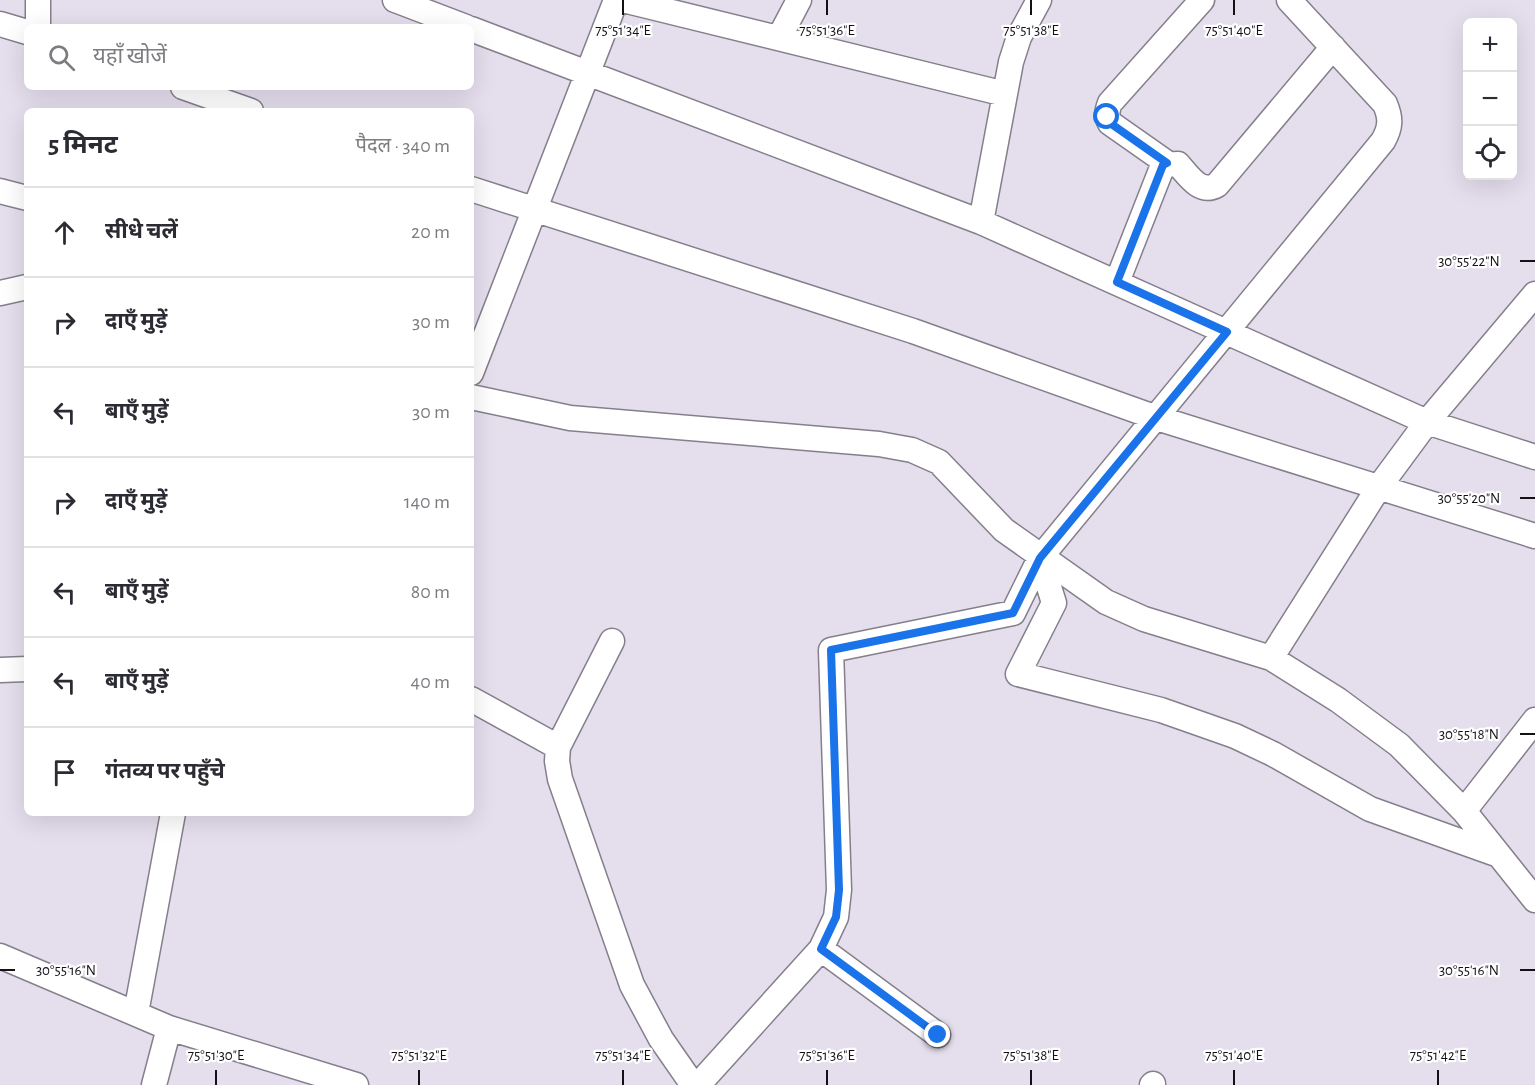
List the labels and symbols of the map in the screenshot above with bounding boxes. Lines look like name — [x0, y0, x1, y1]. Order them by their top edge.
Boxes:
text: 75°51'34"E — [595, 23, 651, 38]
text: 75°51'36"E — [799, 23, 855, 38]
text: 75°51'38"E — [1003, 23, 1059, 38]
text: 75°51'40"E — [1205, 23, 1263, 38]
route start — [1093, 103, 1119, 129]
text: 30°55'22"N — [1438, 254, 1500, 269]
text: 30°55'20"N — [1438, 491, 1500, 506]
text: 30°55'18"N — [1439, 727, 1499, 742]
text: 30°55'16"N — [36, 963, 96, 978]
text: 30°55'16"N — [1439, 963, 1499, 978]
route end — [924, 1021, 950, 1047]
text: 75°51'30"E — [188, 1048, 244, 1063]
text: 75°51'32"E — [391, 1048, 447, 1063]
text: 75°51'34"E — [595, 1048, 651, 1063]
text: 75°51'36"E — [799, 1048, 855, 1063]
text: 75°51'38"E — [1003, 1048, 1059, 1063]
text: 75°51'40"E — [1205, 1048, 1263, 1063]
text: 75°51'42"E — [1410, 1048, 1466, 1063]

